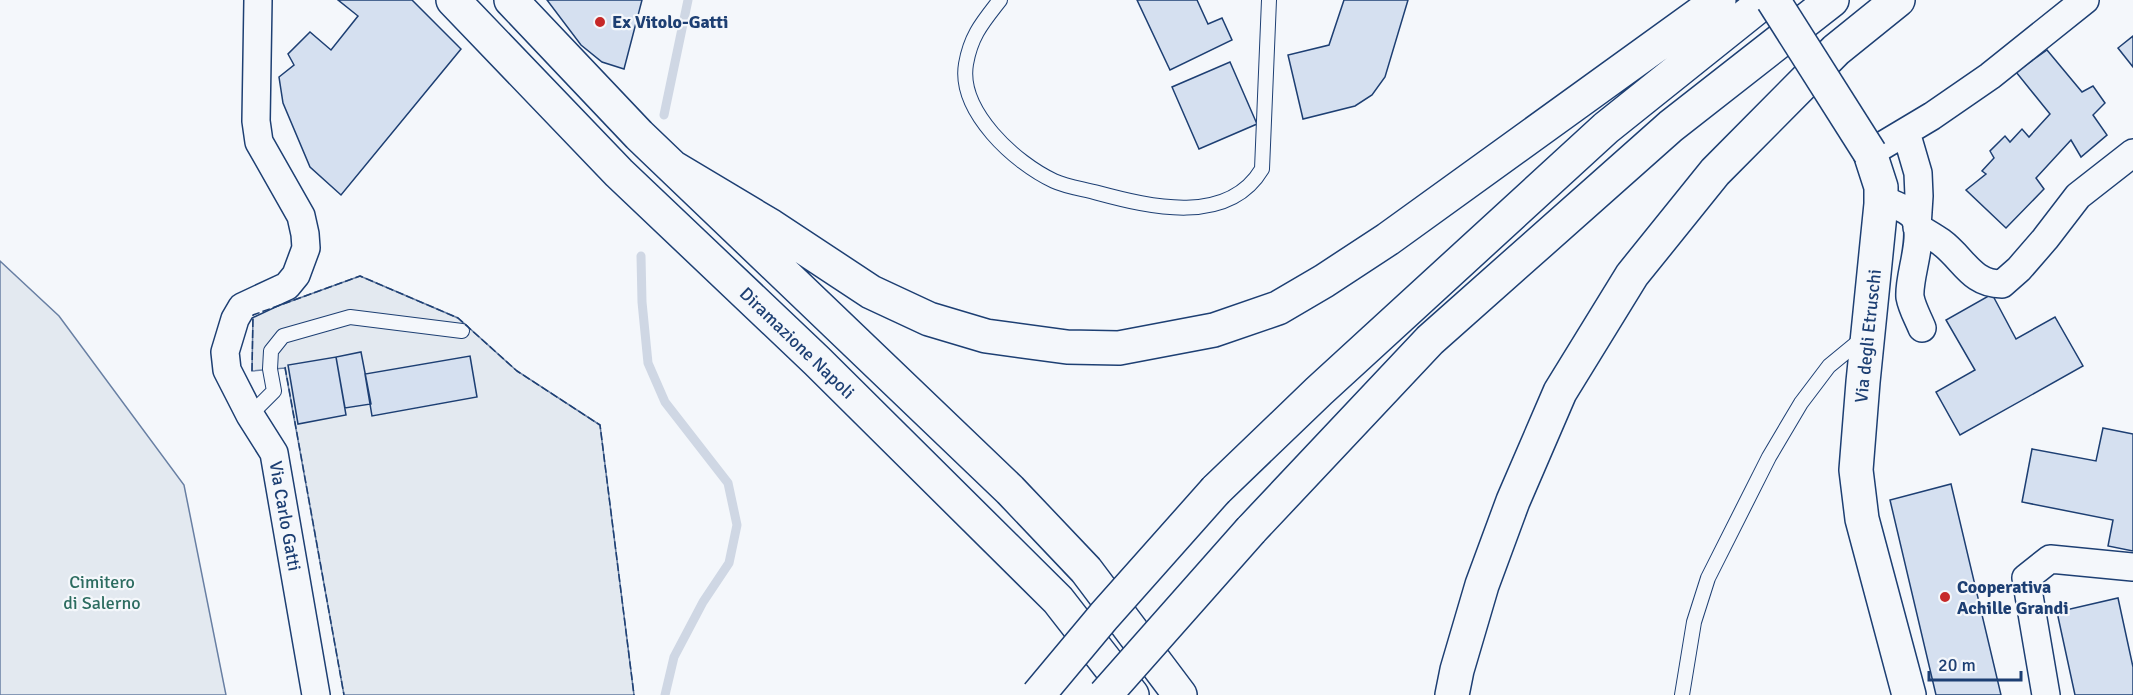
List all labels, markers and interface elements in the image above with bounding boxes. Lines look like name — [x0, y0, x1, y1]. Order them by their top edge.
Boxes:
place label: Ex Vitolo-Gatti — [612, 11, 729, 33]
marker: Ex Vitolo-Gatti — [593, 15, 607, 29]
street label: Via degli Etruschi — [1850, 268, 1886, 404]
street label: Diramazione Napoli — [735, 283, 859, 403]
street label: Via Carlo Gatti — [264, 459, 306, 573]
park label: Cimitero di Salerno — [63, 571, 141, 614]
place label: Cooperativa Achille Grandi — [1957, 576, 2069, 619]
marker: Cooperativa Achille Grandi — [1938, 590, 1952, 604]
scale bar — [1929, 644, 2020, 682]
text: 20 m — [1938, 654, 1976, 676]

